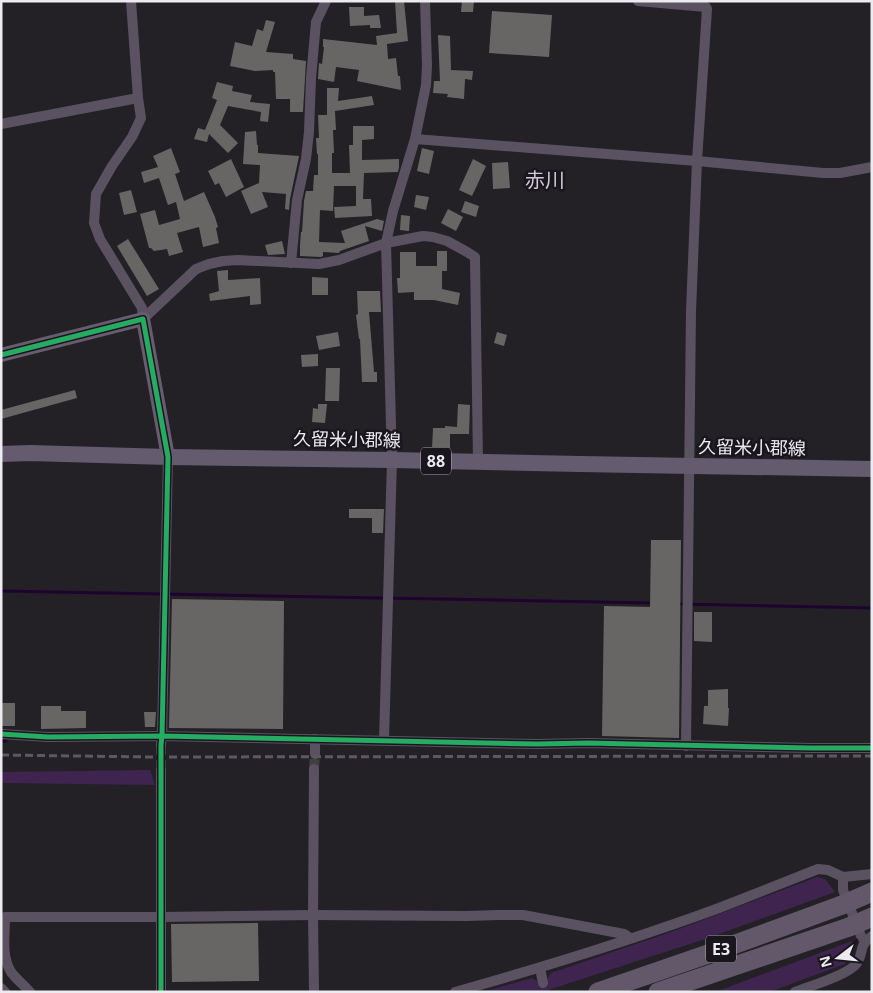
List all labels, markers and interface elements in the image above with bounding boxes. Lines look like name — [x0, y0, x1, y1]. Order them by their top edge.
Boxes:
district label: 赤川 — [525, 166, 565, 193]
street label: 久留米小郡線 — [293, 426, 401, 452]
street label: 久留米小郡線 — [698, 434, 806, 460]
road number: 88 — [421, 448, 451, 474]
north arrow — [813, 933, 863, 983]
road number: E3 — [706, 936, 736, 962]
text: N — [814, 954, 836, 970]

